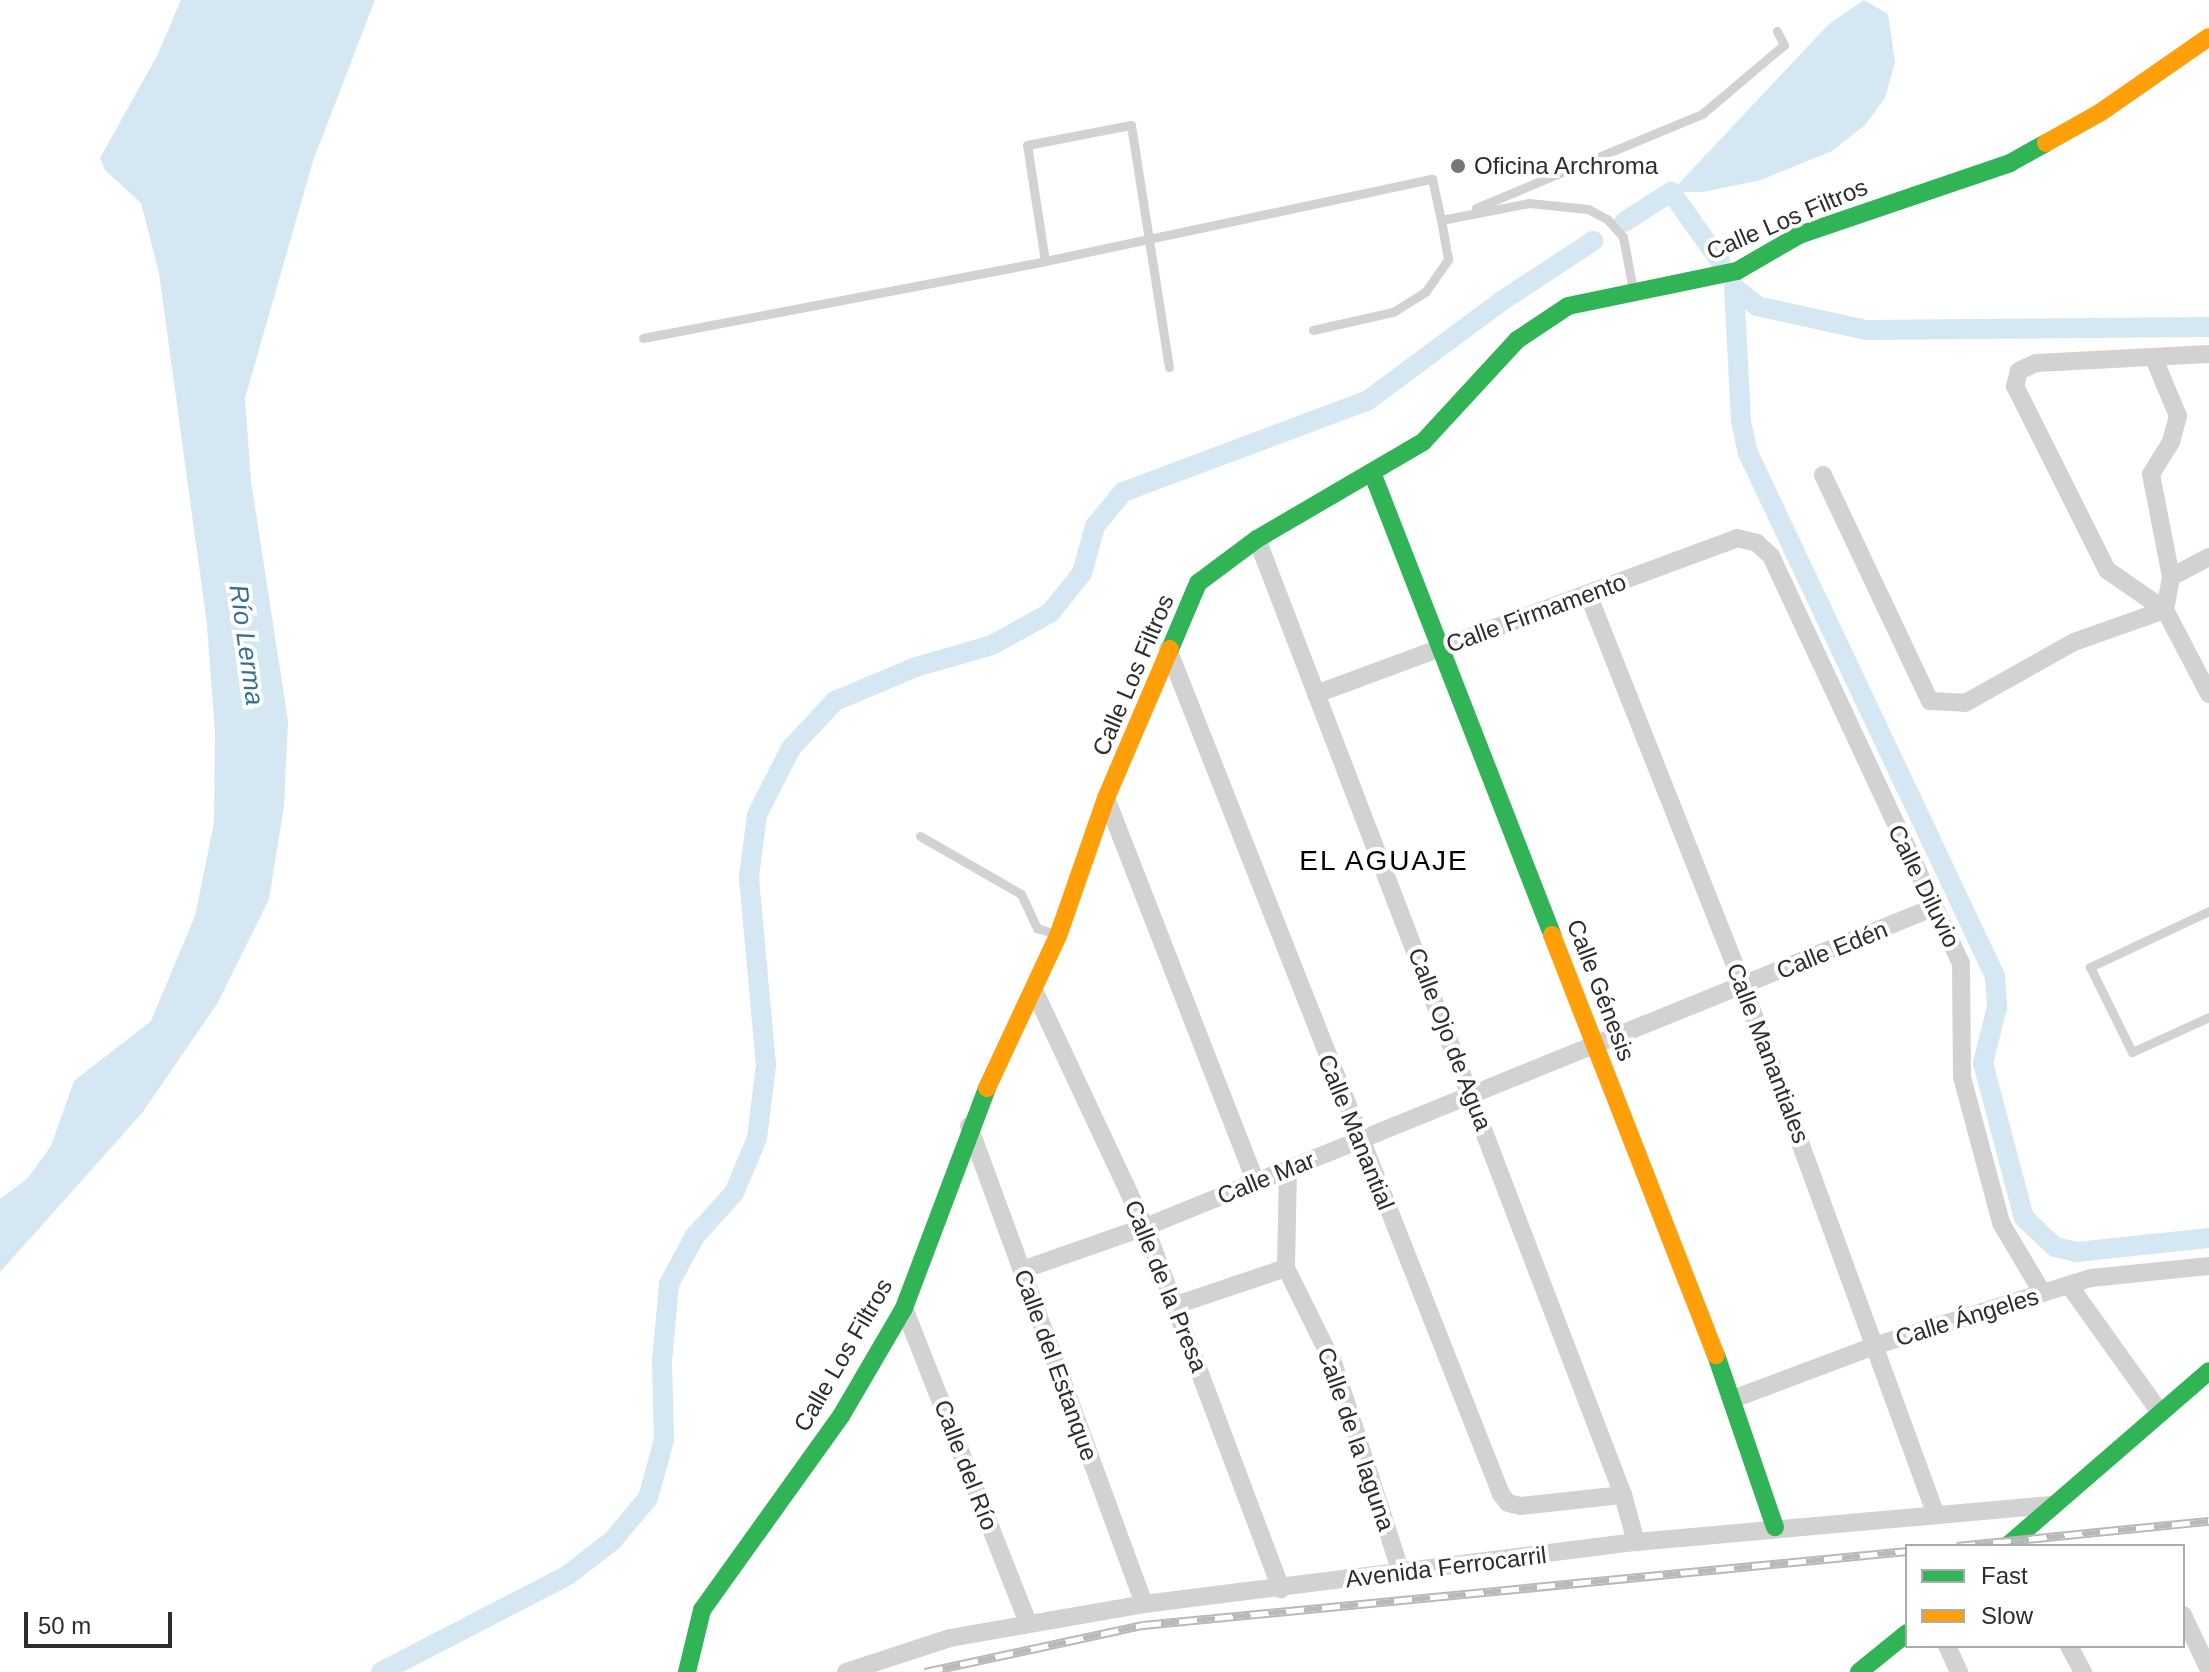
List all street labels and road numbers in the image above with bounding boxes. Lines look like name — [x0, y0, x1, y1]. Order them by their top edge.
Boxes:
street label: Calle Los Filtros — [1702, 172, 1872, 266]
street label: Calle Firmamento — [1442, 567, 1630, 659]
street label: Calle Los Filtros — [1086, 590, 1180, 760]
street label: Calle Diluvio — [1882, 820, 1966, 952]
street label: Calle Génesis — [1561, 915, 1641, 1065]
street label: Calle Edén — [1772, 915, 1892, 985]
street label: Calle Ojo de Agua — [1402, 943, 1498, 1135]
street label: Calle Manantiales — [1720, 959, 1816, 1147]
street label: Calle Manantial — [1312, 1050, 1400, 1214]
street label: Calle Mar — [1213, 1145, 1319, 1211]
street label: Calle de la Presa — [1118, 1196, 1214, 1376]
street label: Calle del Estanque — [1008, 1265, 1104, 1465]
street label: Calle Los Filtros — [788, 1273, 898, 1437]
street label: Calle Ángeles — [1892, 1282, 2042, 1352]
street label: Calle de la laguna — [1311, 1343, 1401, 1535]
street label: Calle del Río — [928, 1396, 1004, 1534]
street label: Avenida Ferrocarril — [1344, 1540, 1548, 1594]

